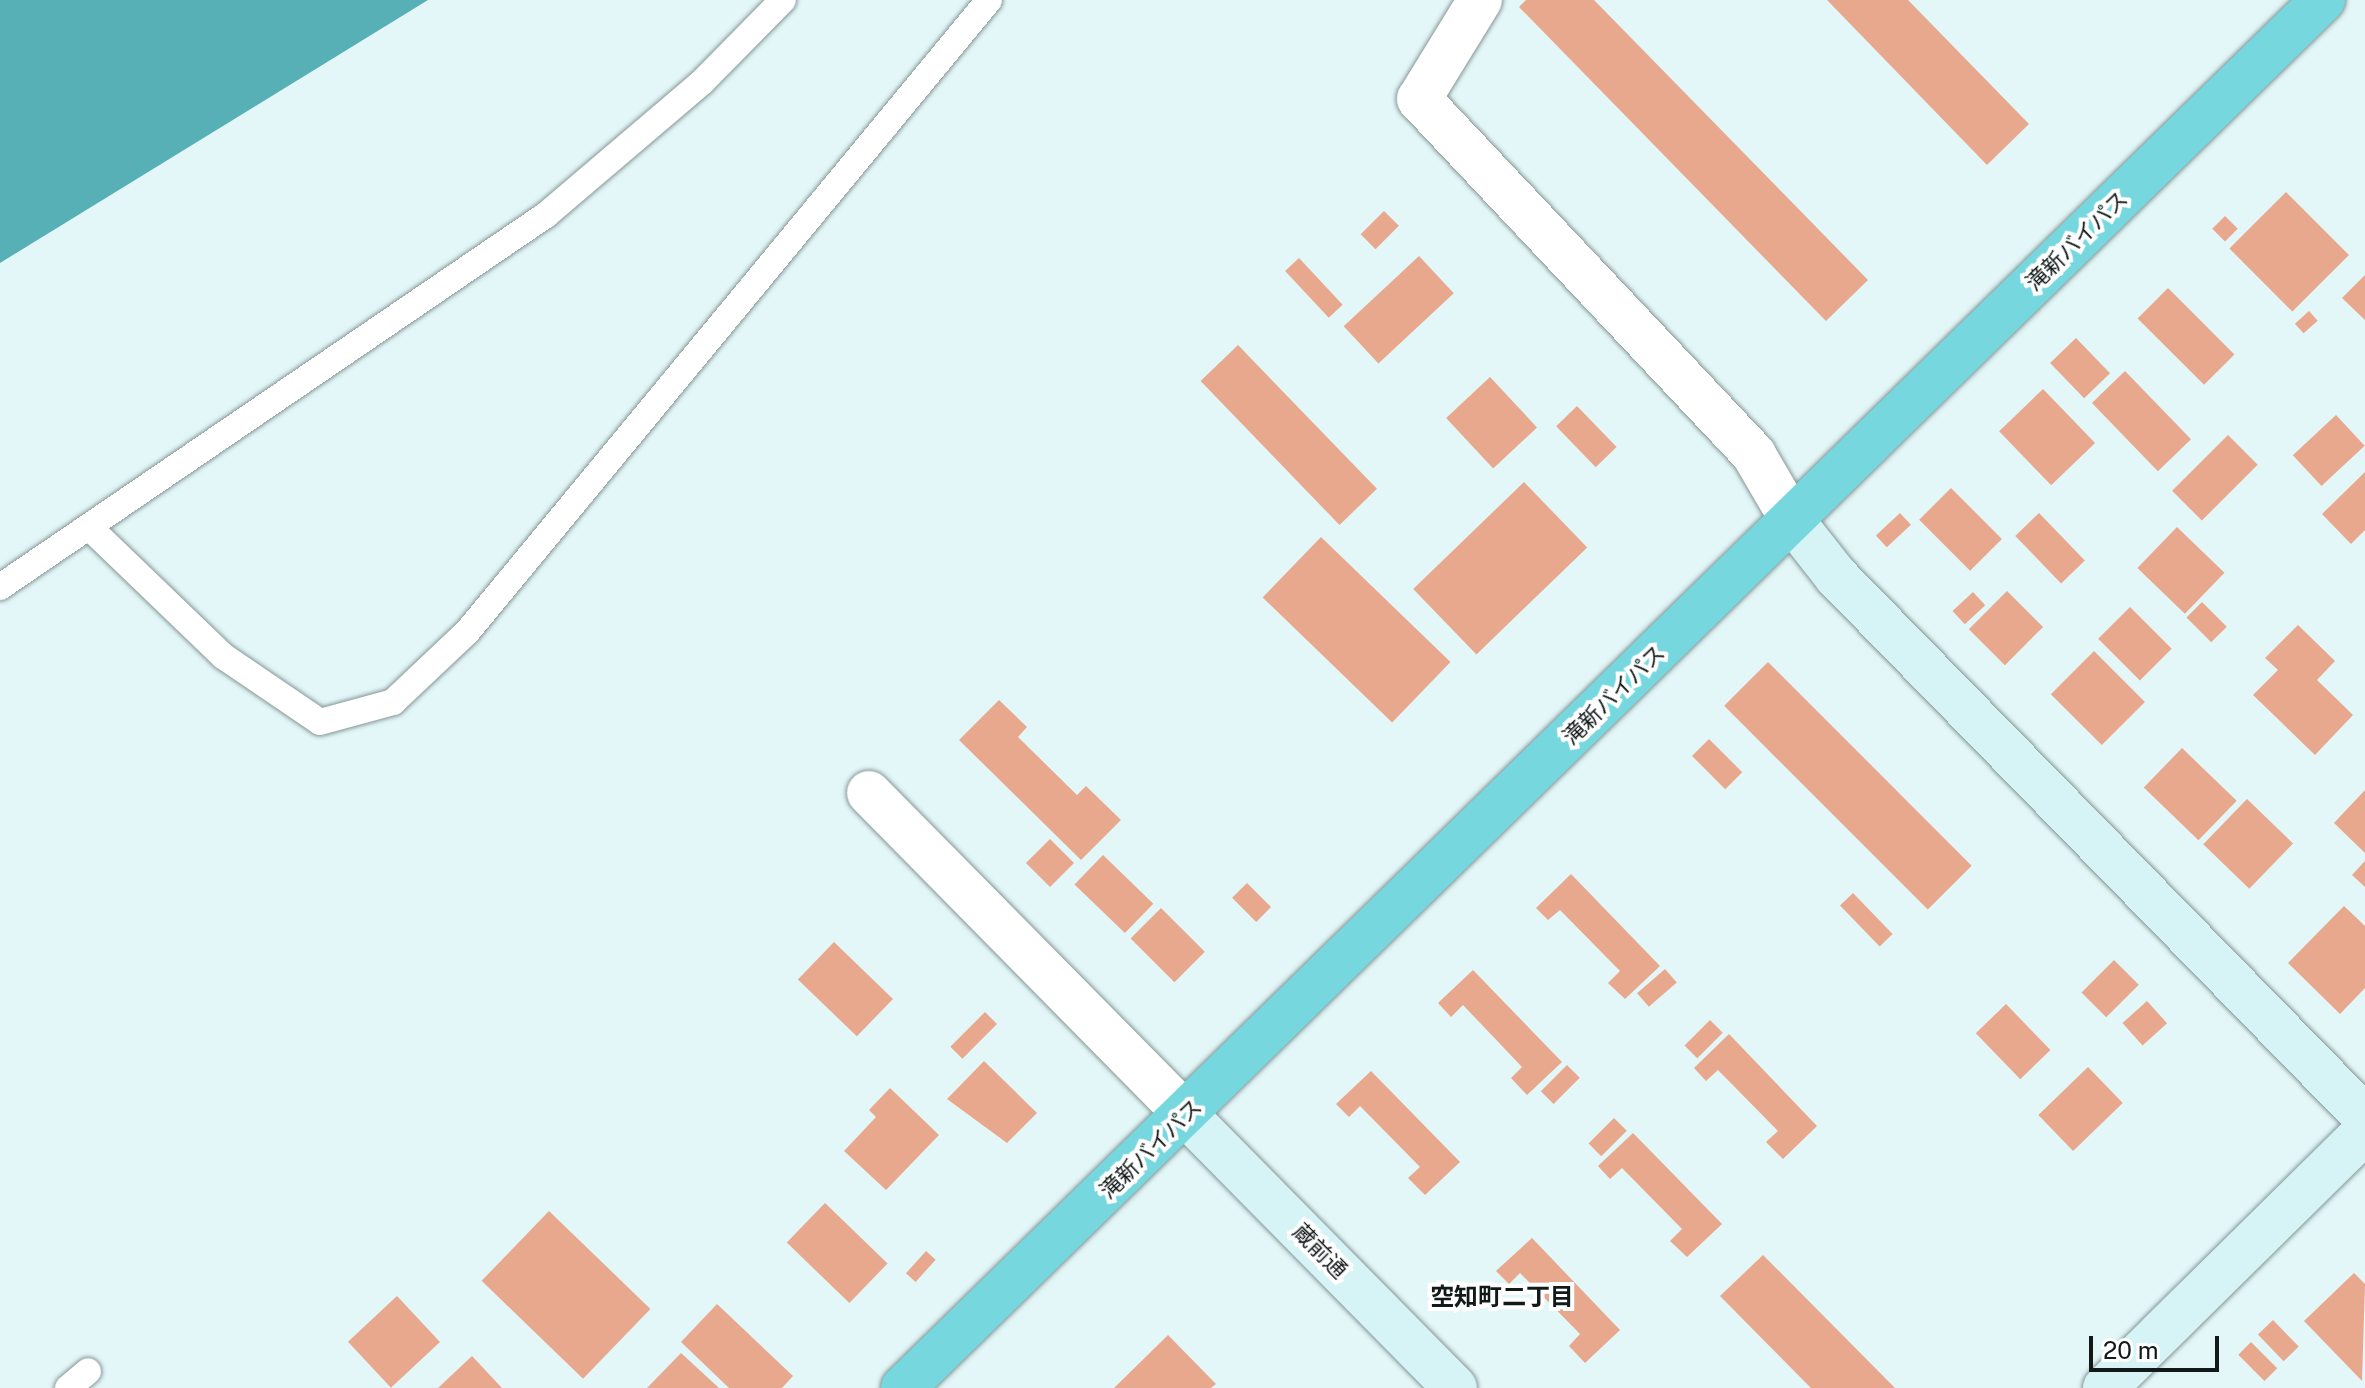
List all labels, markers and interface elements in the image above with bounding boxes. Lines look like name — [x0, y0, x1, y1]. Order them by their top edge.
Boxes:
street label: 滝新バイパス — [2020, 186, 2134, 296]
street label: 滝新バイパス — [1557, 640, 1671, 750]
street label: 滝新バイパス — [1094, 1094, 1208, 1204]
street label: 蔵前通 — [1287, 1218, 1353, 1284]
district label: 空知町二丁目 — [1430, 1283, 1574, 1311]
scale bar — [2093, 1320, 2223, 1370]
text: 20 m — [2103, 1336, 2159, 1364]

